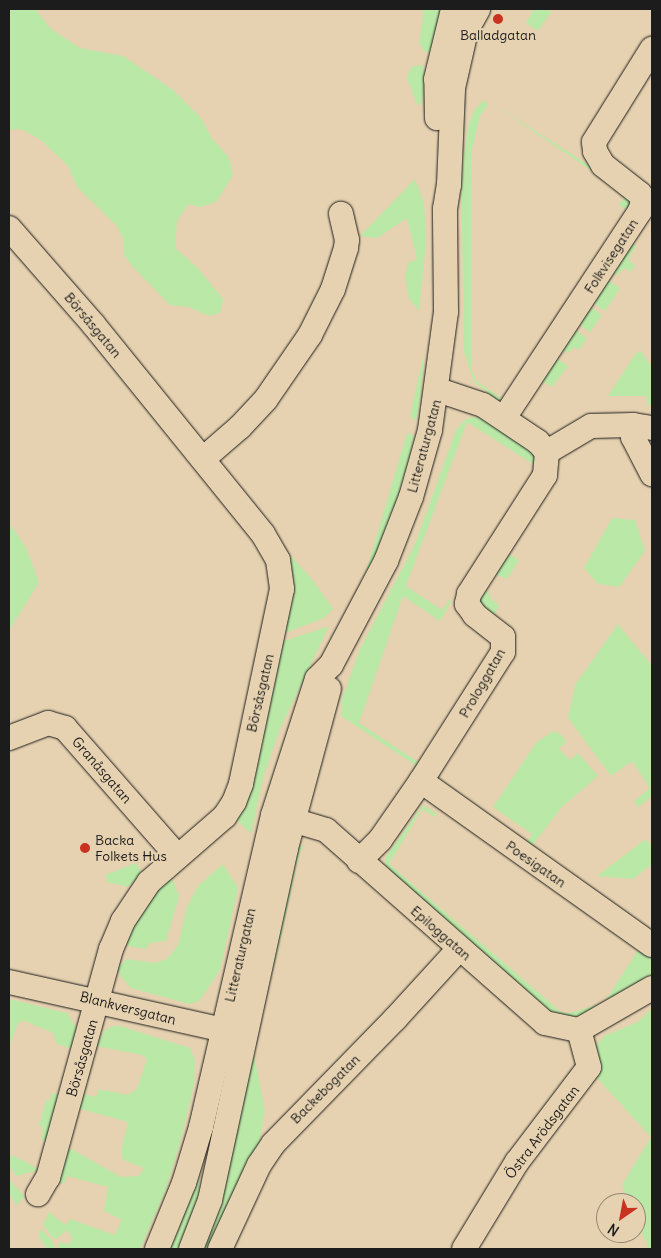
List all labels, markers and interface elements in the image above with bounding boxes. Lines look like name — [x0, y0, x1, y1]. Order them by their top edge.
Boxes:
marker: Balladgatan — [492, 13, 504, 25]
place label: Balladgatan — [460, 27, 536, 43]
street label: Folkvisegatan — [581, 215, 641, 297]
street label: Börsåsgatan — [61, 289, 125, 361]
street label: Litteraturgatan — [403, 397, 445, 495]
street label: Prologgatan — [455, 645, 509, 721]
street label: Börsåsgatan — [243, 652, 277, 734]
street label: Granåsgatan — [69, 733, 135, 807]
place label: Backa Folkets Hus — [95, 832, 167, 864]
street label: Poesigatan — [503, 837, 569, 891]
marker: Backa Folkets Hus — [79, 842, 91, 854]
street label: Epiloggatan — [407, 902, 475, 964]
street label: Litteraturgatan — [221, 906, 259, 1004]
street label: Blankversgatan — [78, 988, 178, 1028]
street label: Börsåsgatan — [63, 1017, 101, 1099]
street label: Backebogatan — [287, 1051, 363, 1127]
street label: Östra Arödsgatan — [501, 1082, 583, 1182]
north arrow — [596, 1193, 646, 1243]
text: N — [604, 1220, 622, 1240]

